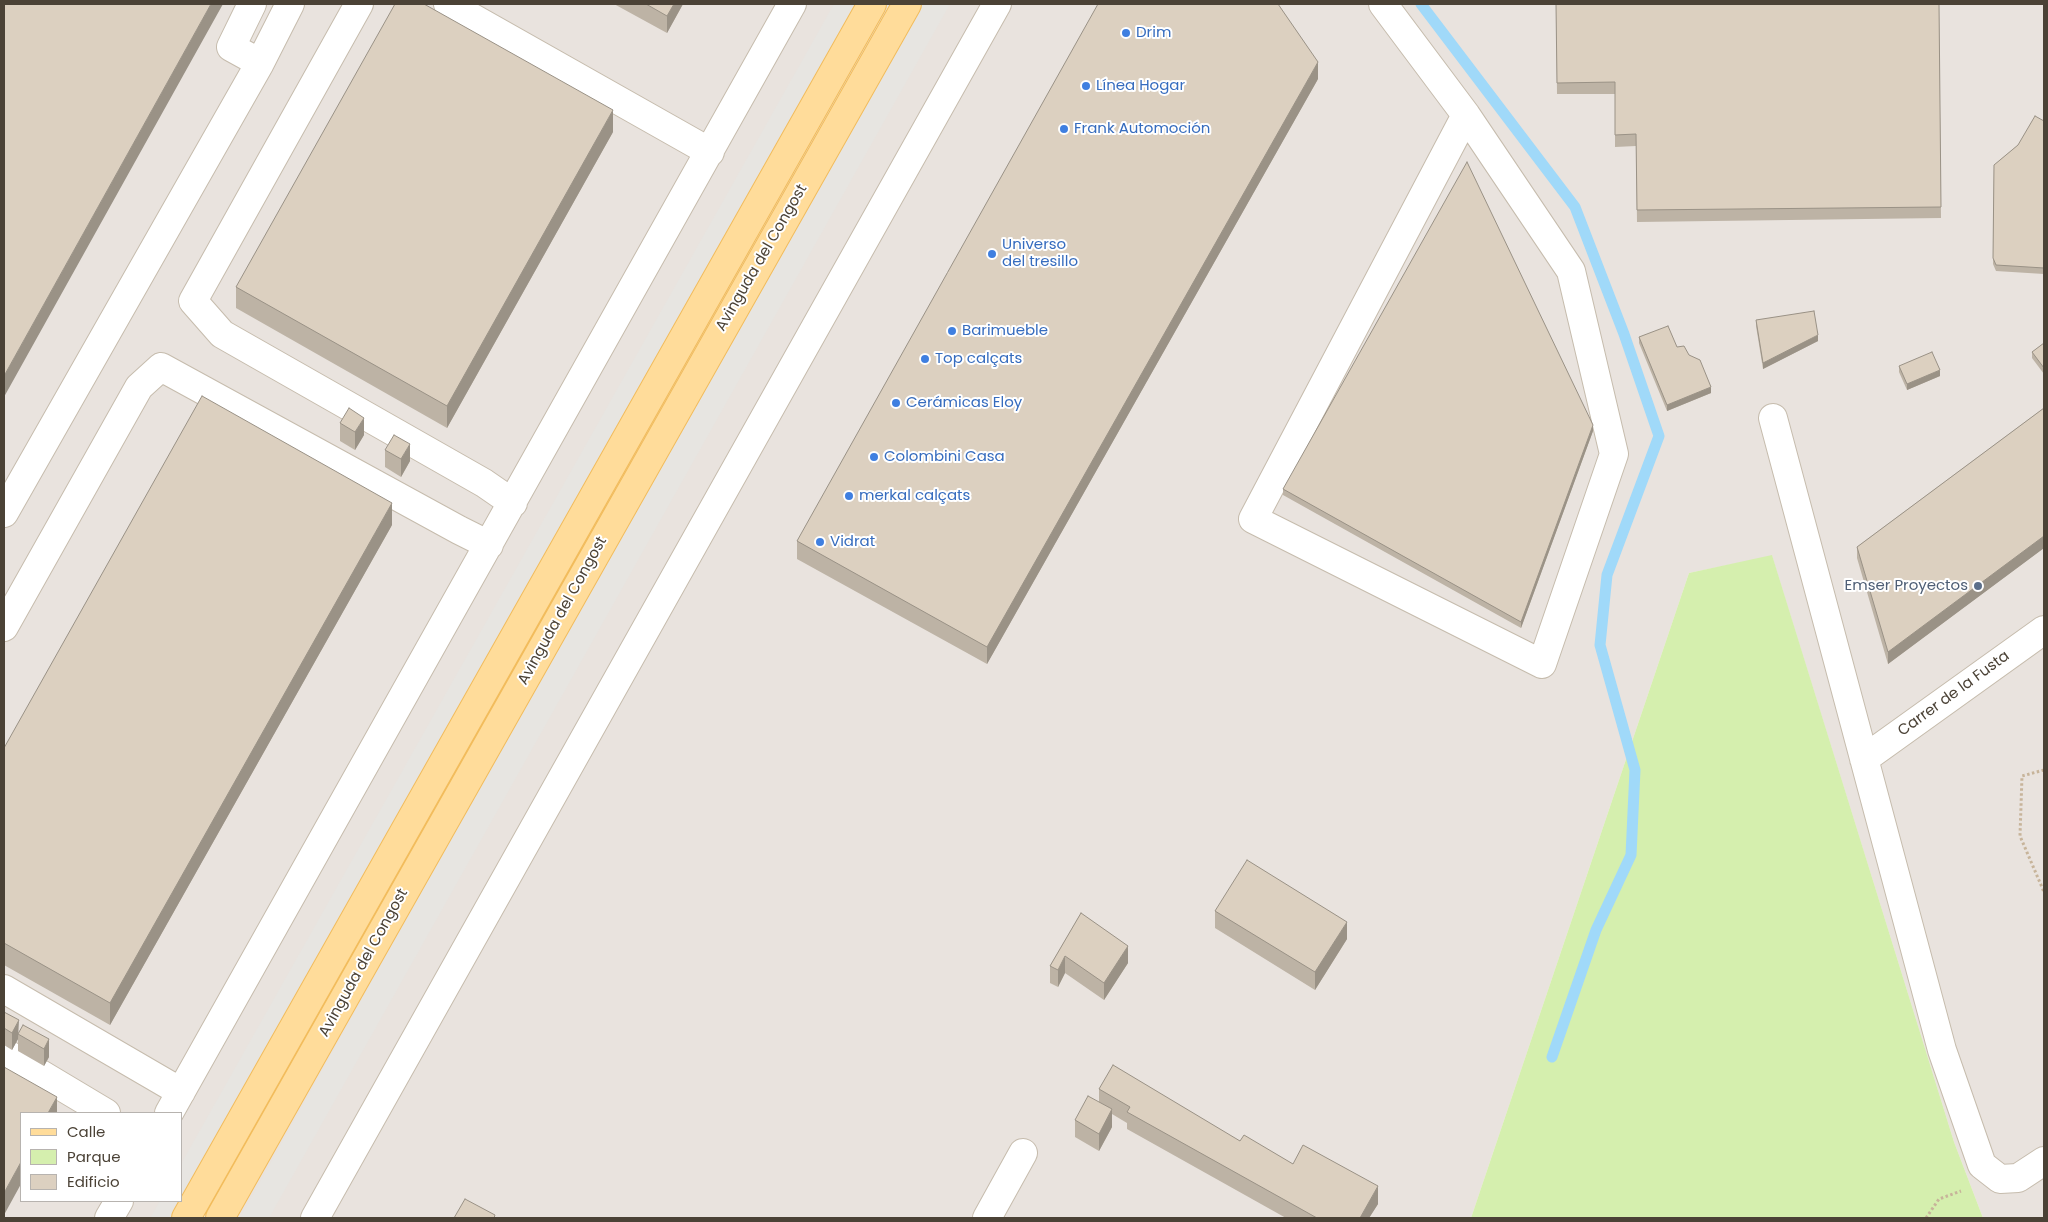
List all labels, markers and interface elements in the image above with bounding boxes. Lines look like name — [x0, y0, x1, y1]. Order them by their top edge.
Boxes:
place label: Drim — [1136, 24, 1171, 42]
marker: Drim — [1120, 27, 1132, 39]
place label: Línea Hogar — [1096, 77, 1185, 95]
marker: Línea Hogar — [1080, 80, 1092, 92]
place label: Frank Automoción — [1074, 120, 1210, 138]
marker: Frank Automoción — [1058, 123, 1070, 135]
street label: Avinguda del Congost — [713, 181, 811, 335]
place label: Universo del tresillo — [1002, 236, 1078, 271]
marker: Universo del tresillo — [986, 248, 998, 260]
place label: Barimueble — [962, 322, 1048, 340]
marker: Barimueble — [946, 325, 958, 337]
place label: Top calçats — [935, 350, 1022, 368]
marker: Top calçats — [919, 353, 931, 365]
place label: Cerámicas Eloy — [906, 394, 1022, 412]
marker: Cerámicas Eloy — [890, 397, 902, 409]
place label: Colombini Casa — [884, 448, 1005, 466]
marker: Colombini Casa — [868, 451, 880, 463]
place label: merkal calçats — [859, 487, 970, 505]
marker: merkal calçats — [843, 490, 855, 502]
place label: Vidrat — [830, 533, 875, 551]
street label: Avinguda del Congost — [515, 534, 611, 688]
marker: Vidrat — [814, 536, 826, 548]
place label: Emser Proyectos — [1845, 577, 1968, 595]
marker: Emser Proyectos — [1972, 580, 1984, 592]
street label: Carrer de la Fusta — [1895, 647, 2013, 741]
street label: Avinguda del Congost — [316, 886, 412, 1040]
legend — [20, 1112, 182, 1202]
text: Calle — [67, 1121, 105, 1142]
text: Parque — [67, 1146, 120, 1167]
text: Edificio — [67, 1171, 120, 1192]

